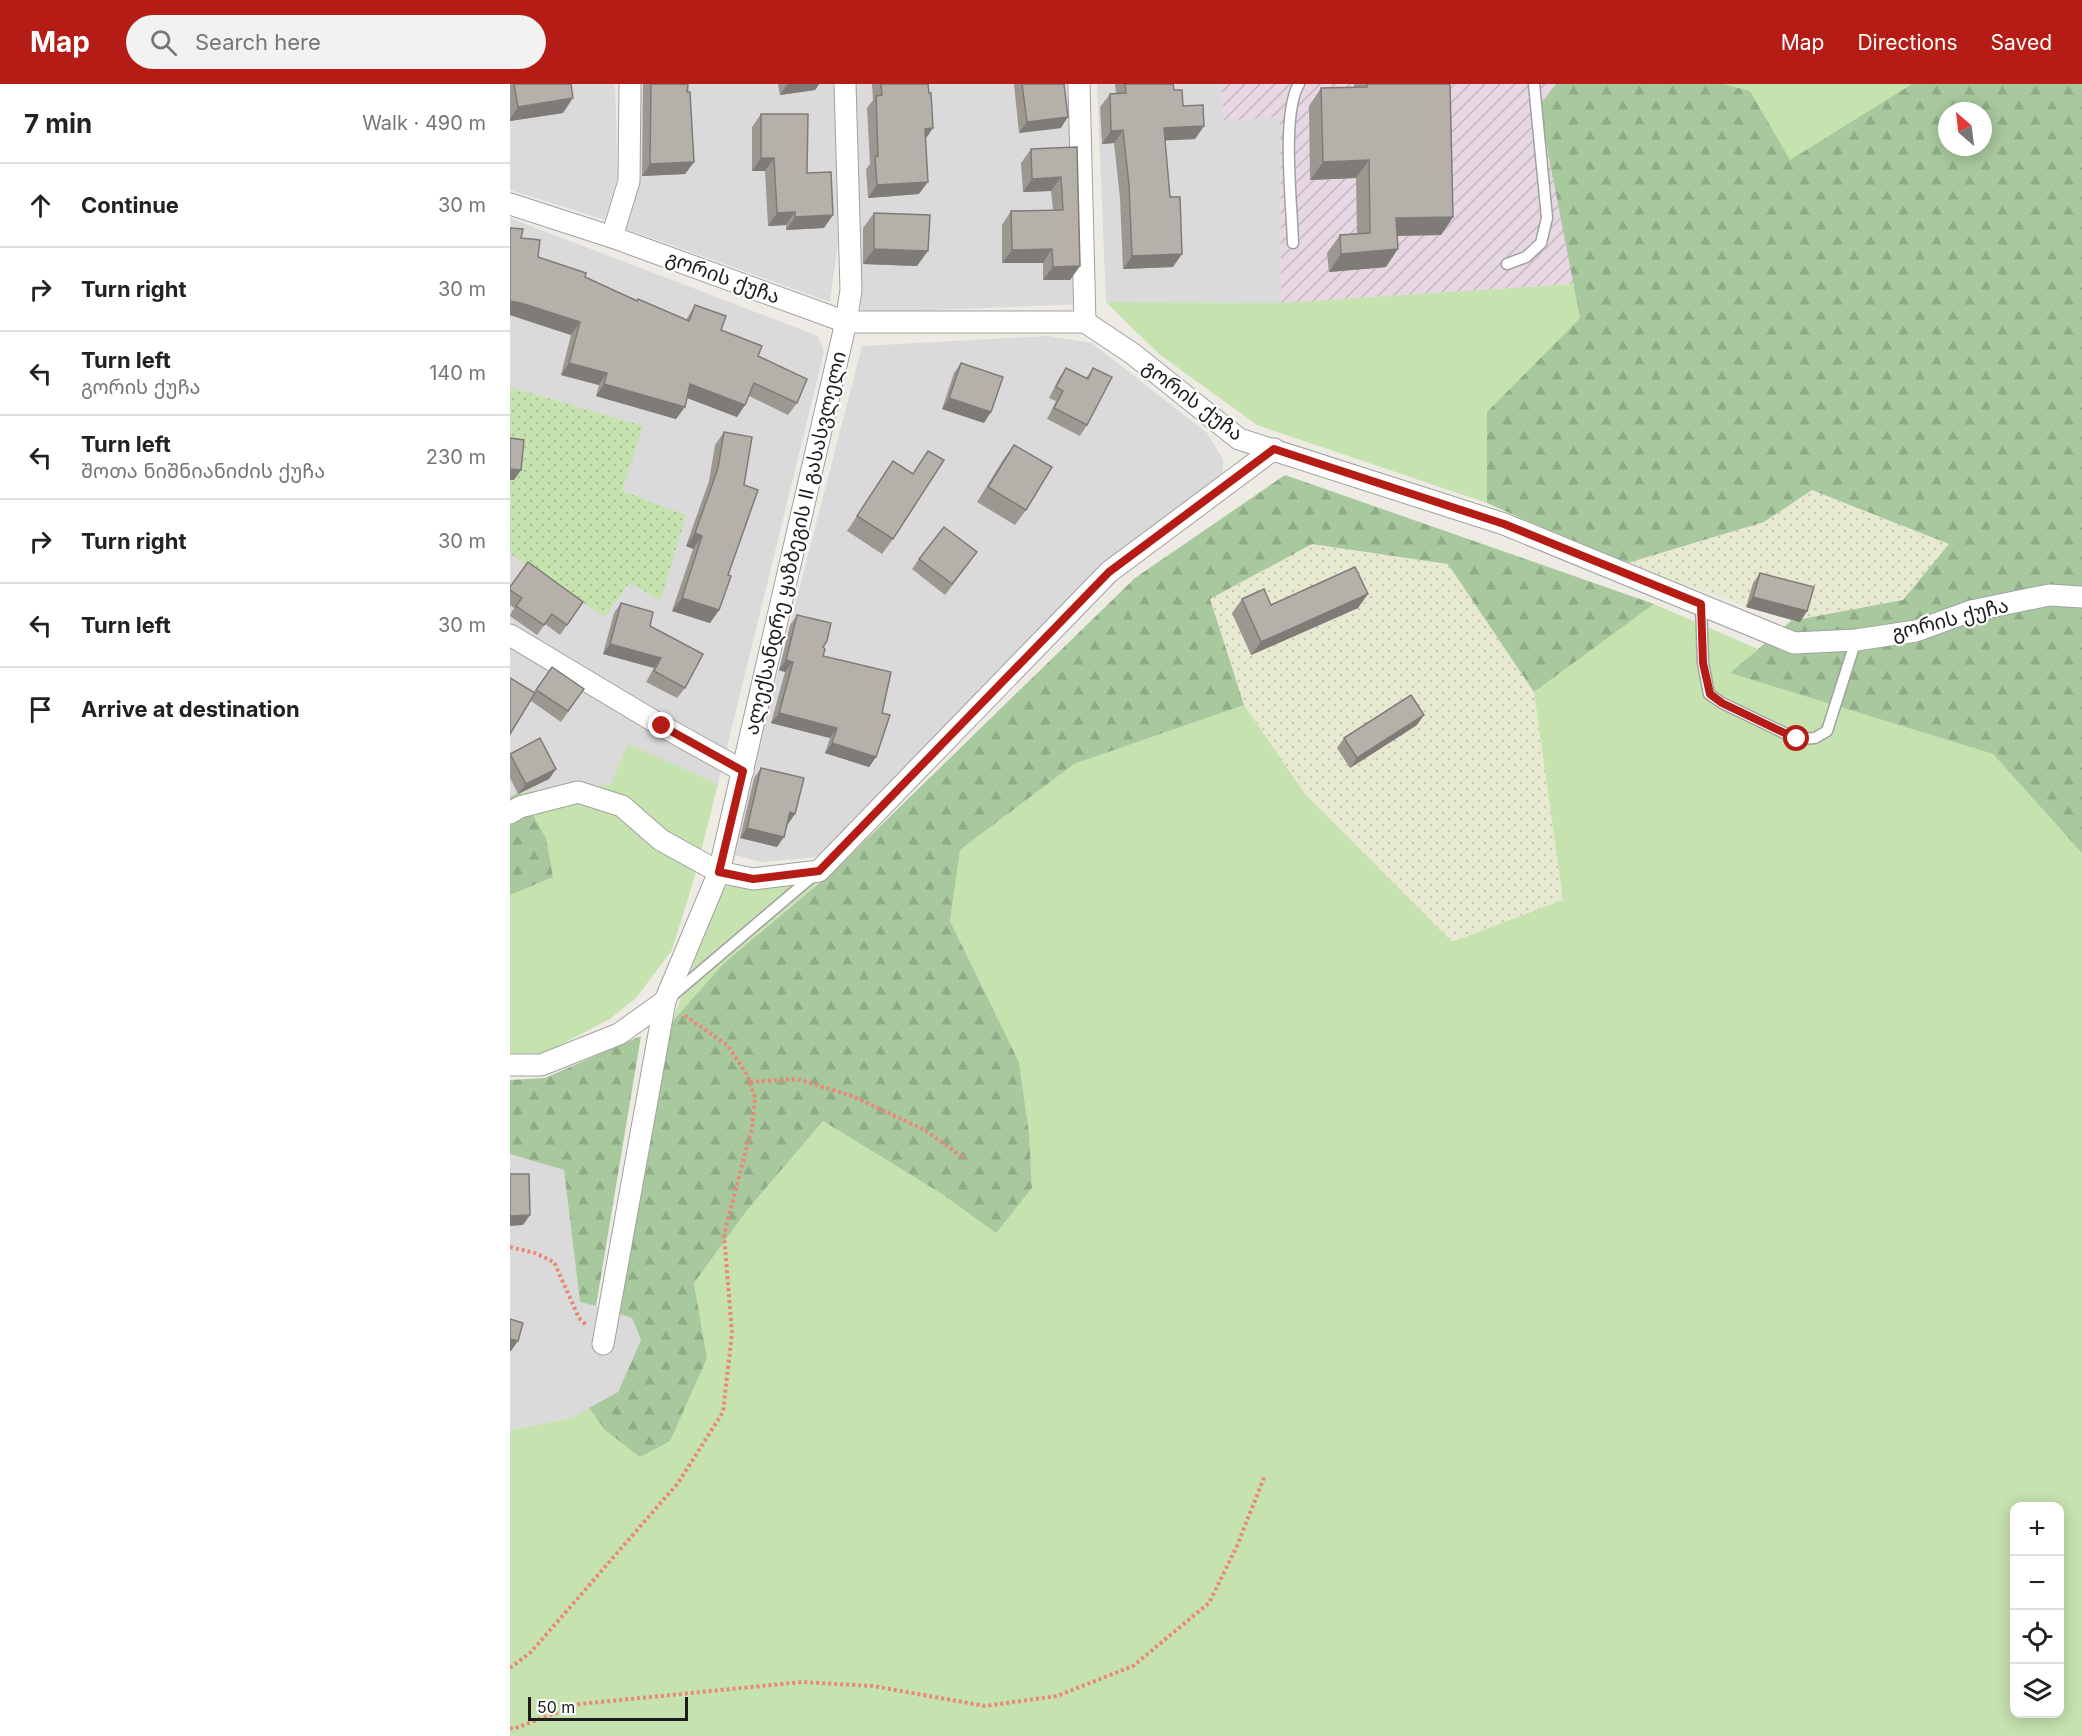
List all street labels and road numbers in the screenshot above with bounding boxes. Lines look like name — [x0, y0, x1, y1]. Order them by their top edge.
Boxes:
street label: გორის ქუჩა — [663, 245, 783, 309]
street label: ალექსანდრე ყაზბეგის II გასასვლელი — [739, 349, 852, 737]
street label: გორის ქუჩა — [1138, 354, 1248, 446]
street label: გორის ქუჩა — [1889, 593, 2011, 645]

